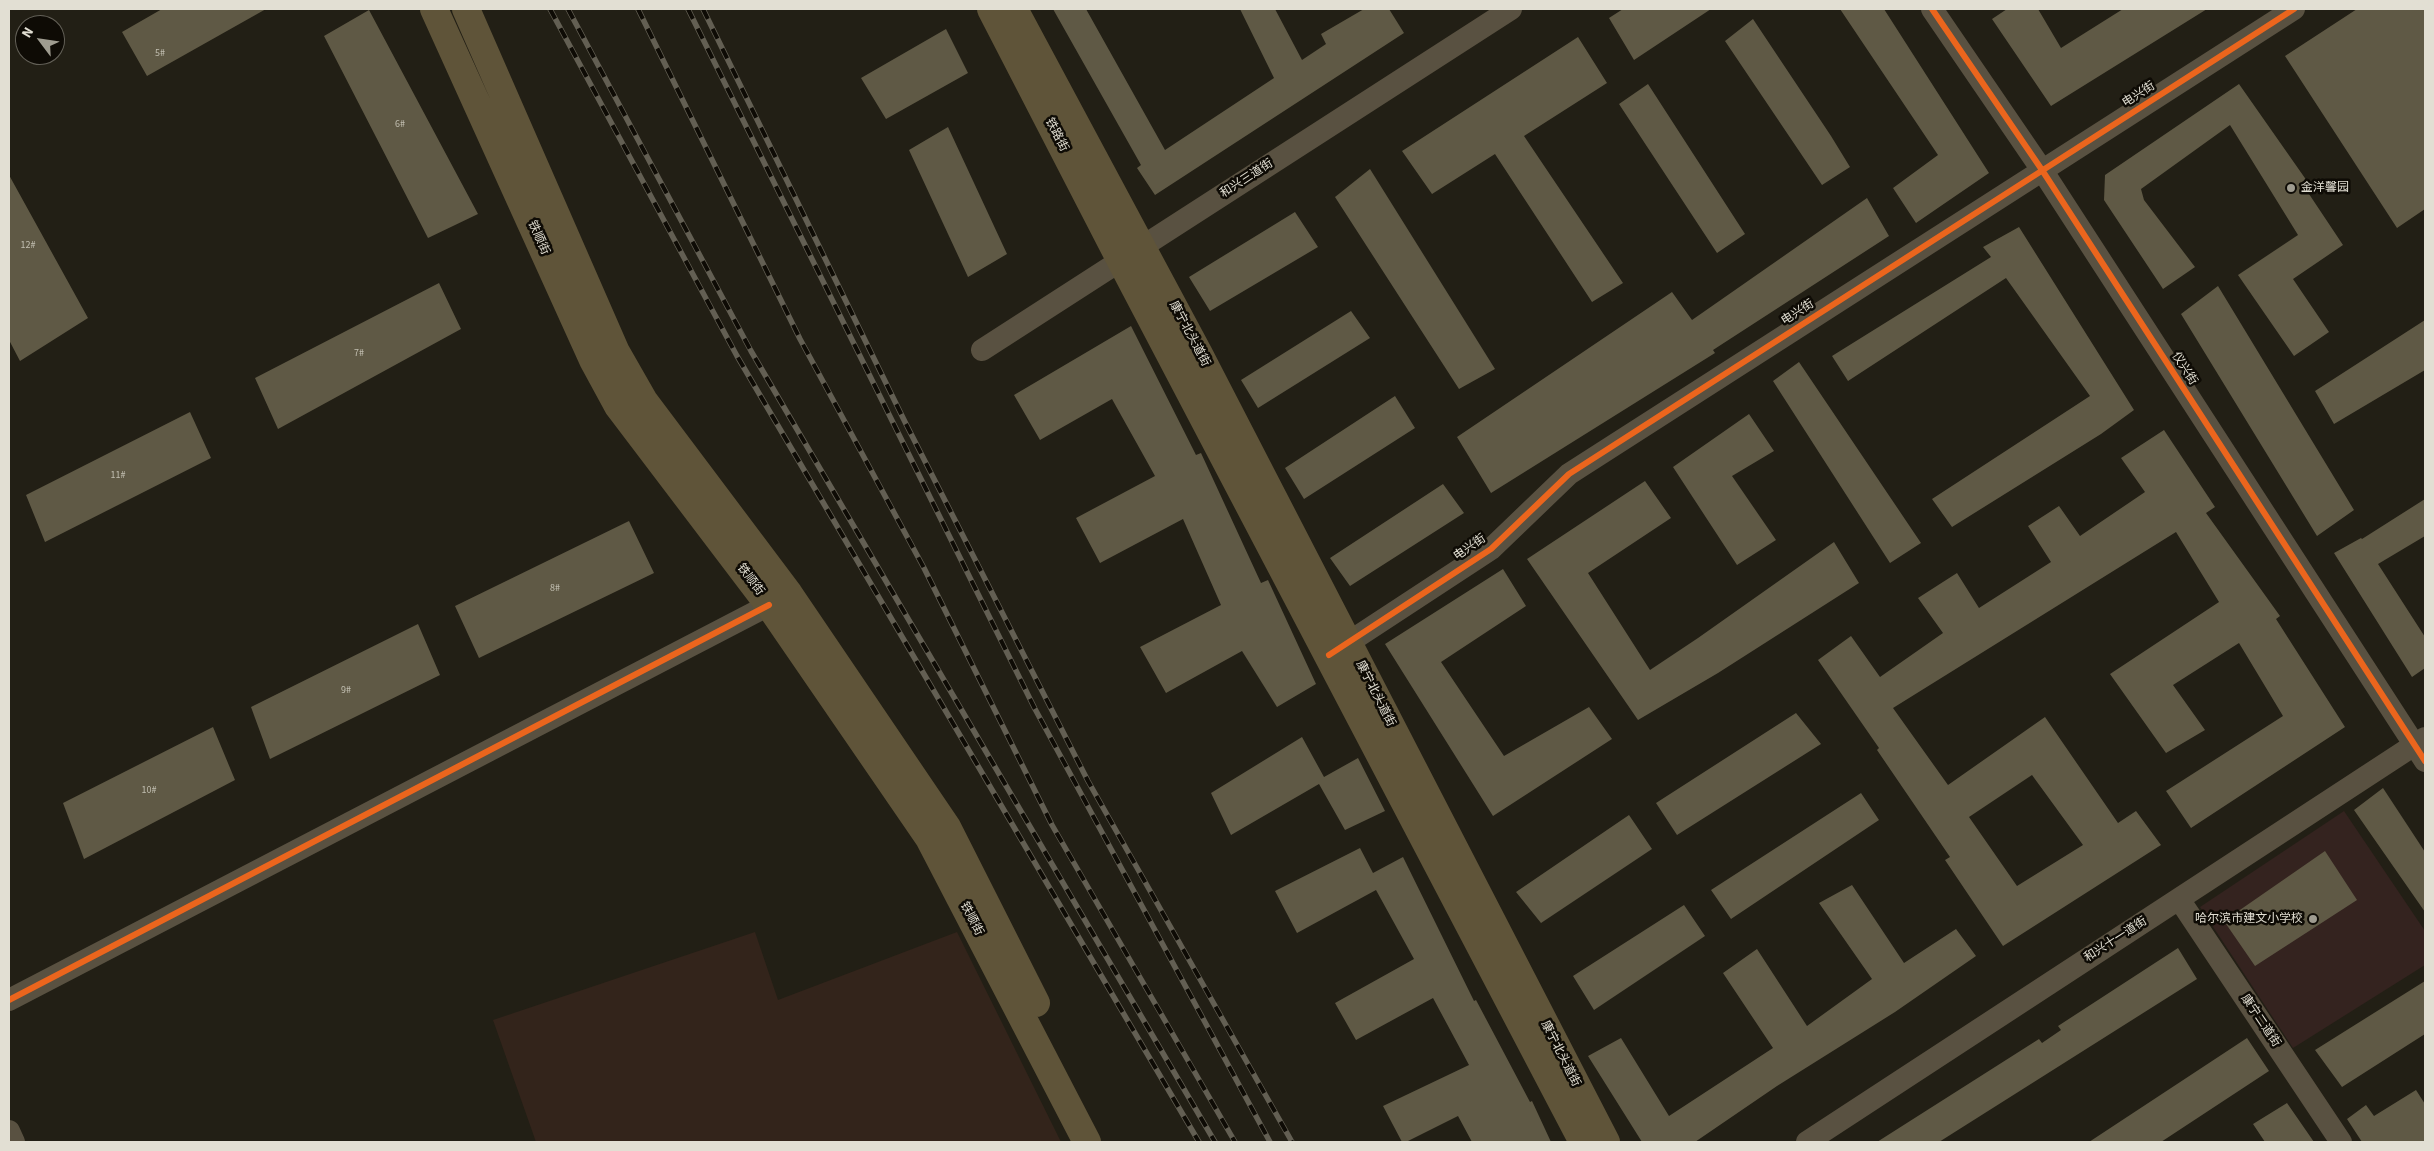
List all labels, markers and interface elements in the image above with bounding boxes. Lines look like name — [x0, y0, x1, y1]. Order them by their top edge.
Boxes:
north arrow — [15, 15, 65, 65]
text: N — [17, 24, 39, 42]
house number: 5# — [155, 48, 165, 60]
street label: 电兴街 — [2120, 79, 2158, 111]
street label: 铁路街 — [1041, 116, 1071, 154]
house number: 6# — [395, 119, 405, 131]
street label: 和兴三道街 — [1218, 157, 1276, 201]
place label: 金洋馨园 — [2301, 181, 2349, 195]
marker: 金洋馨园 — [2285, 182, 2297, 194]
street label: 铁顺街 — [524, 219, 552, 257]
house number: 12# — [21, 240, 35, 252]
street label: 电兴街 — [1779, 297, 1817, 329]
street label: 康宁北头道街 — [1166, 299, 1212, 369]
house number: 7# — [354, 348, 364, 360]
street label: 仪兴街 — [2168, 350, 2200, 388]
house number: 11# — [111, 470, 125, 482]
street label: 电兴街 — [1451, 532, 1489, 564]
street label: 铁顺街 — [733, 561, 767, 599]
house number: 8# — [550, 583, 560, 595]
street label: 康宁北头道街 — [1352, 659, 1398, 729]
house number: 9# — [341, 685, 351, 697]
house number: 10# — [142, 785, 156, 797]
street label: 铁顺街 — [956, 900, 986, 938]
place label: 哈尔滨市建文小学校 — [2195, 912, 2303, 926]
marker: 哈尔滨市建文小学校 — [2307, 913, 2319, 925]
street label: 和兴十一道街 — [2082, 914, 2150, 966]
street label: 康宁二道街 — [2237, 992, 2283, 1050]
street label: 康宁北头道街 — [1537, 1019, 1583, 1089]

